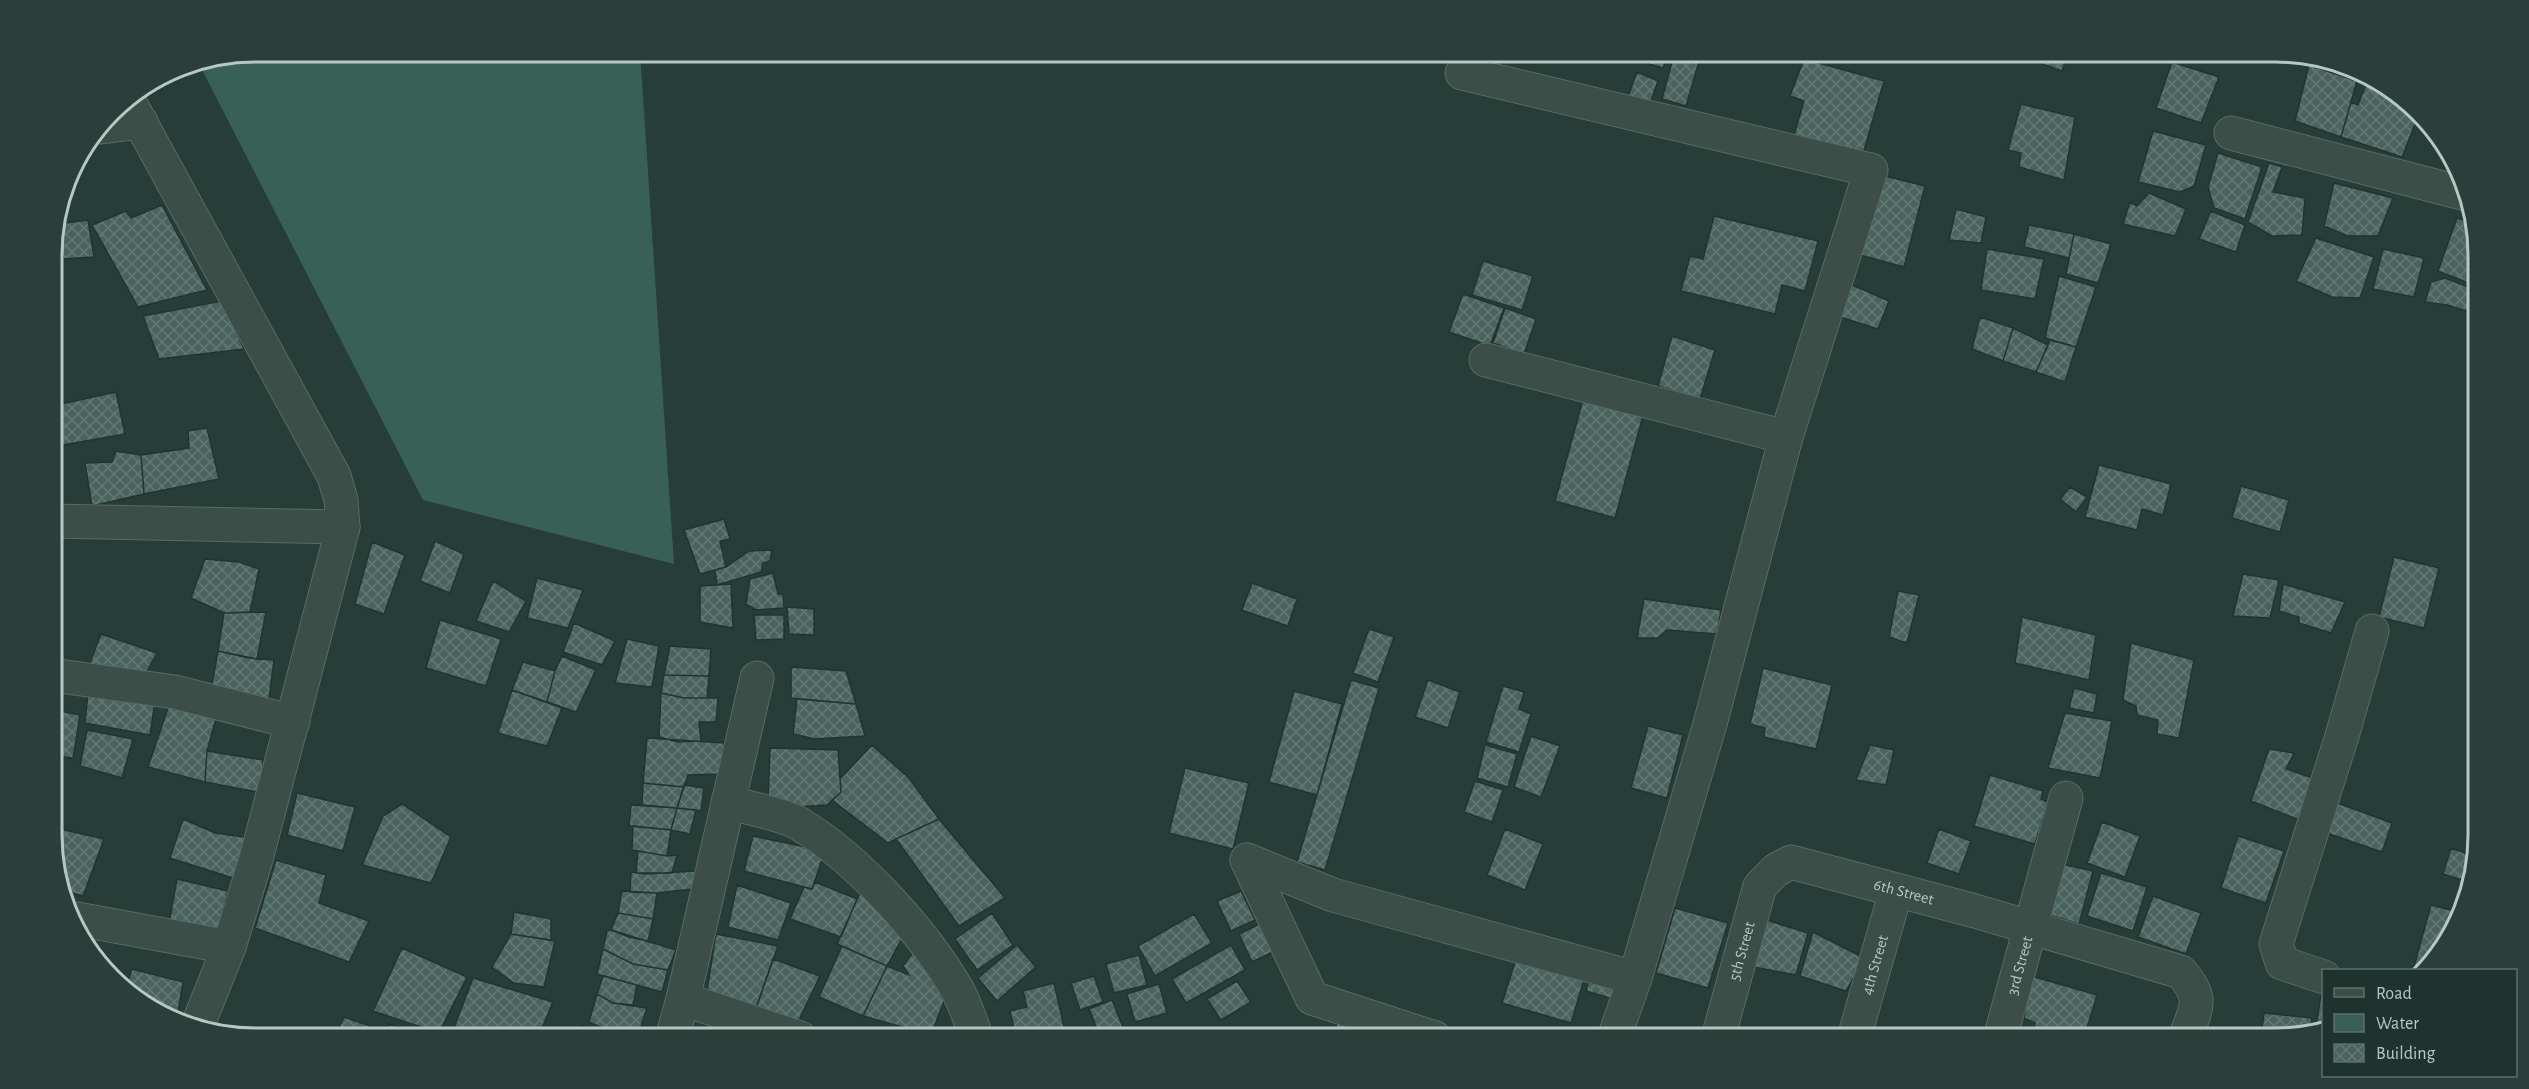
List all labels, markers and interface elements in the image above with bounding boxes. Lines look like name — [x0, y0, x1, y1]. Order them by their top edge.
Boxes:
street label: 6th Street — [1872, 876, 1935, 908]
street label: 5th Street — [1726, 920, 1758, 983]
street label: 4th Street — [1859, 933, 1891, 997]
street label: 3rd Street — [2004, 934, 2036, 997]
legend — [2322, 969, 2517, 1077]
text: Road — [2376, 985, 2412, 1003]
text: Water — [2376, 1015, 2419, 1033]
text: Building — [2376, 1045, 2436, 1063]

